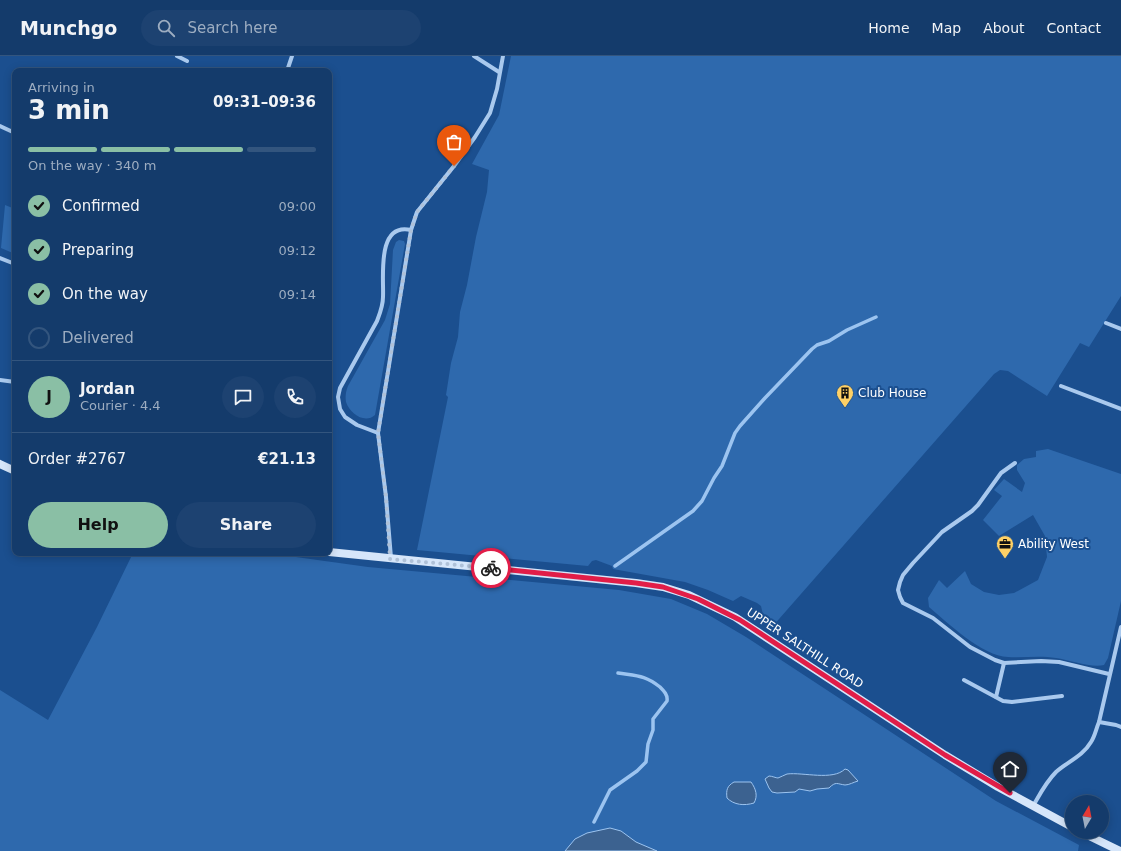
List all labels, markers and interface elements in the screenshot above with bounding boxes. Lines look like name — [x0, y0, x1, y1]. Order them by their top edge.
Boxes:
search box — [141, 10, 421, 46]
text: Munchgo — [20, 17, 117, 39]
icon: search — [155, 17, 177, 39]
text: Search here — [187, 19, 278, 37]
text: Home — [868, 20, 910, 36]
text: Map — [932, 20, 961, 36]
text: About — [983, 20, 1025, 36]
text: Contact — [1047, 20, 1101, 36]
text: Arriving in — [28, 80, 95, 95]
text: 09:31–09:36 — [213, 93, 316, 111]
text: 3 min — [28, 95, 110, 125]
pin — [437, 125, 471, 166]
icon: bag — [443, 131, 465, 153]
text: On the way · 340 m — [28, 158, 156, 173]
icon: check — [28, 195, 50, 217]
text: Confirmed — [62, 197, 140, 215]
text: 09:00 — [279, 199, 316, 214]
icon: check — [28, 239, 50, 261]
text: Preparing — [62, 241, 134, 259]
text: 09:12 — [279, 243, 316, 258]
icon: check — [28, 283, 50, 305]
text: On the way — [62, 285, 148, 303]
text: 09:14 — [279, 287, 316, 302]
text: Delivered — [62, 329, 134, 347]
button: chat — [222, 376, 264, 418]
button: phone — [274, 376, 316, 418]
text: Jordan — [80, 380, 135, 398]
building icon: Club House — [835, 383, 855, 408]
place label: Club House — [858, 386, 926, 400]
text: J — [46, 388, 52, 406]
text: Courier · 4.4 — [80, 398, 161, 413]
text: Order #2767 — [28, 450, 126, 468]
text: €21.13 — [258, 450, 316, 468]
button: Help — [28, 502, 168, 548]
button: Share — [176, 502, 316, 548]
office icon: Ability West — [995, 534, 1015, 559]
place label: Ability West — [1018, 537, 1089, 551]
courier — [471, 548, 511, 588]
icon: bike — [480, 557, 502, 579]
street label: UPPER SALTHILL ROAD — [744, 605, 866, 691]
pin — [993, 752, 1027, 793]
icon: home — [999, 758, 1021, 780]
north arrow — [1065, 795, 1109, 839]
map controls — [1065, 795, 1109, 839]

